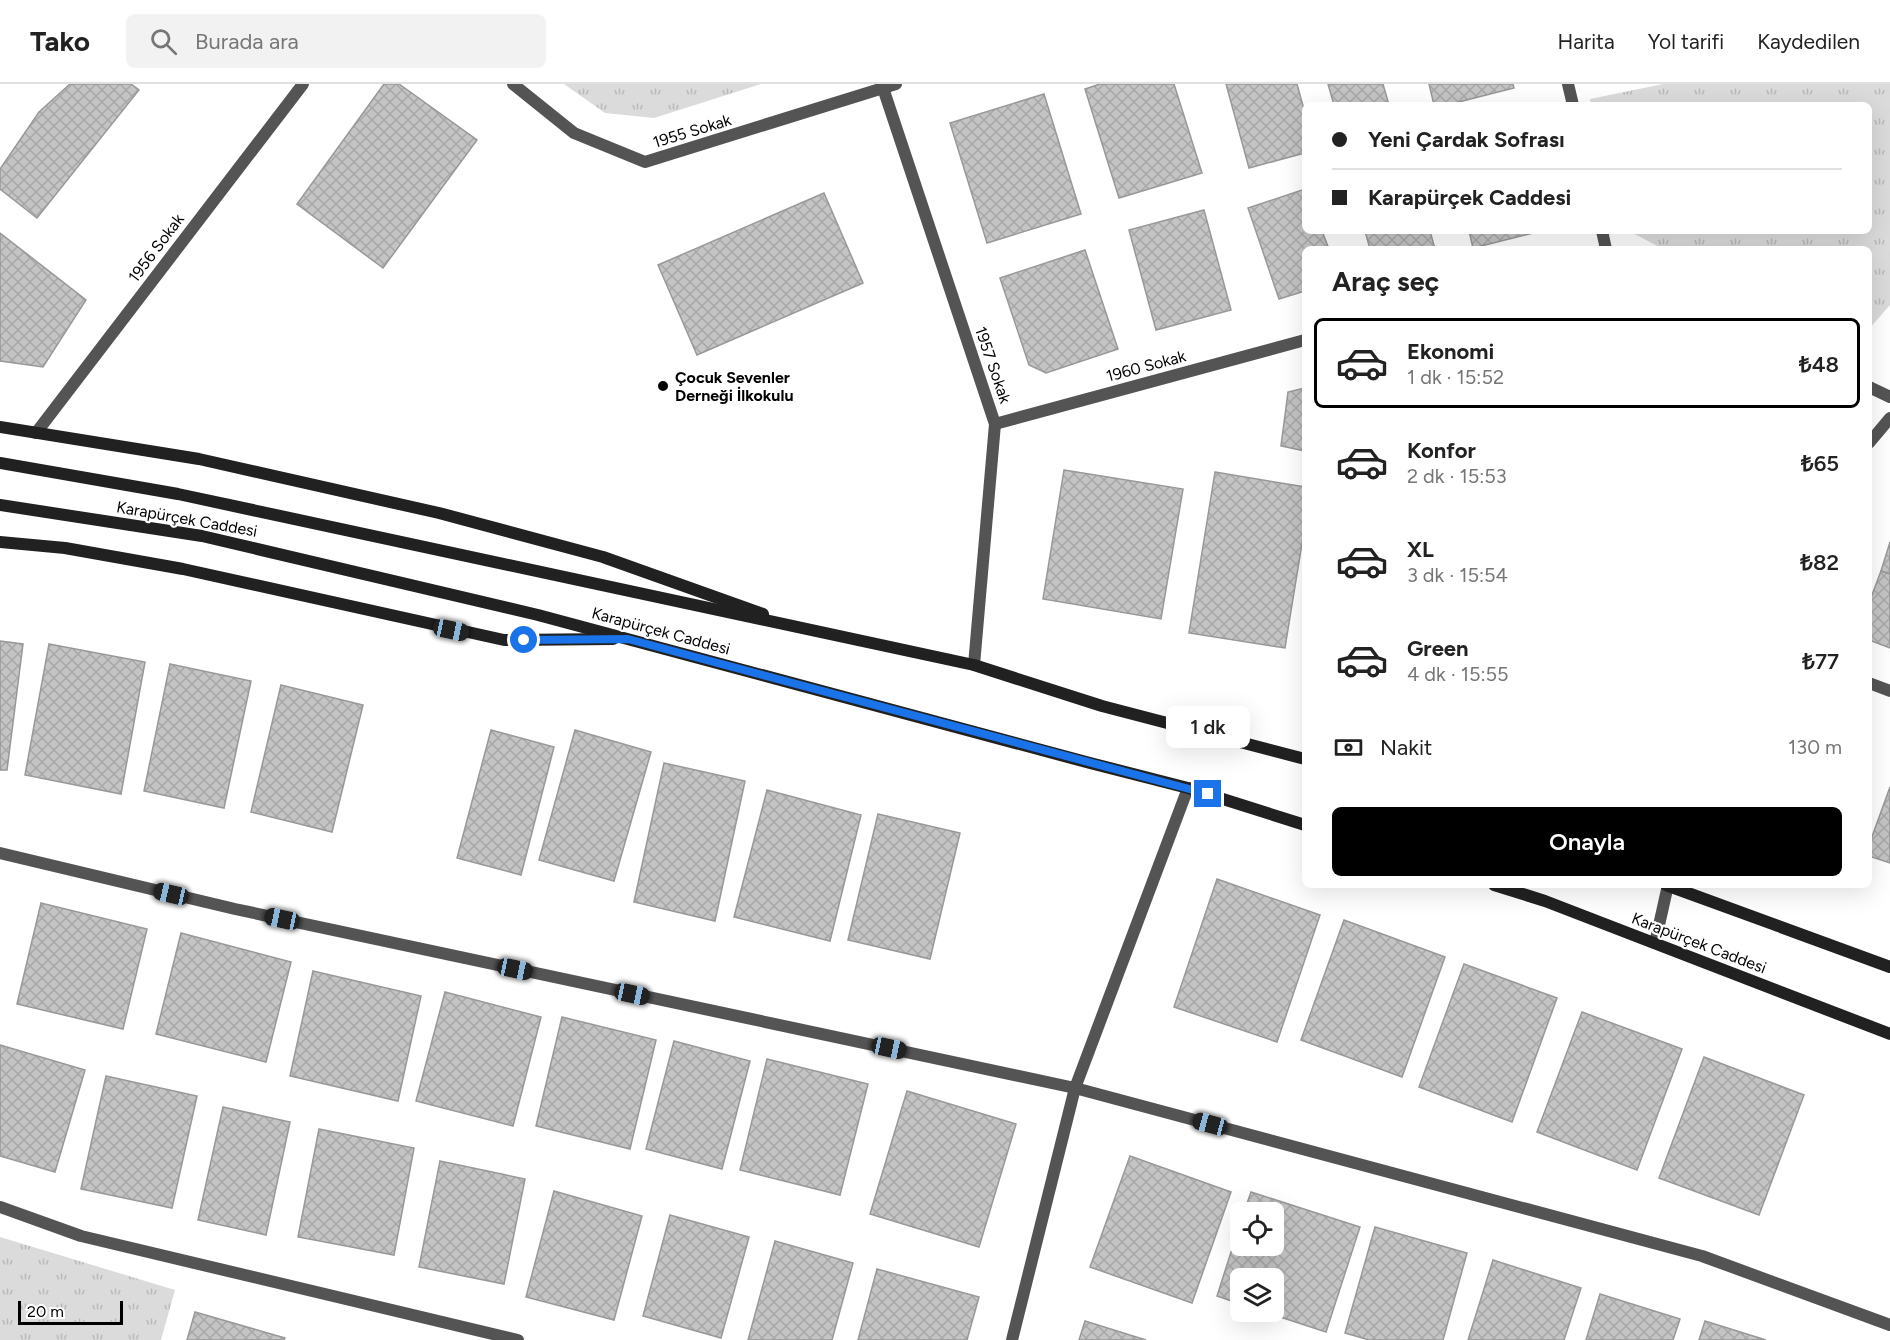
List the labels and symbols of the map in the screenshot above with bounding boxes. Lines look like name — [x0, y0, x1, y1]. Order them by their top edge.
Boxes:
street label: 1955 Sokak — [651, 110, 734, 152]
street label: 1956 Sokak — [124, 210, 188, 286]
street label: 1957 Sokak — [971, 324, 1015, 406]
street label: 1960 Sokak — [1104, 346, 1188, 386]
place label: Çocuk Sevenler Derneği İlkokulu — [675, 368, 793, 405]
marker: Çocuk Sevenler Derneği İlkokulu — [656, 379, 670, 393]
street label: Karapürçek Caddesi — [115, 497, 259, 541]
street label: Karapürçek Caddesi — [590, 603, 732, 659]
car — [432, 617, 470, 643]
route start — [510, 626, 537, 653]
callout: 1 dk — [1166, 707, 1250, 749]
route end — [1194, 780, 1221, 807]
car — [151, 881, 191, 907]
car — [263, 906, 301, 932]
street label: Karapürçek Caddesi — [1629, 909, 1769, 977]
car — [496, 956, 534, 982]
car — [613, 981, 651, 1007]
car — [870, 1035, 908, 1061]
car — [1190, 1111, 1230, 1137]
scale bar — [18, 1298, 123, 1326]

